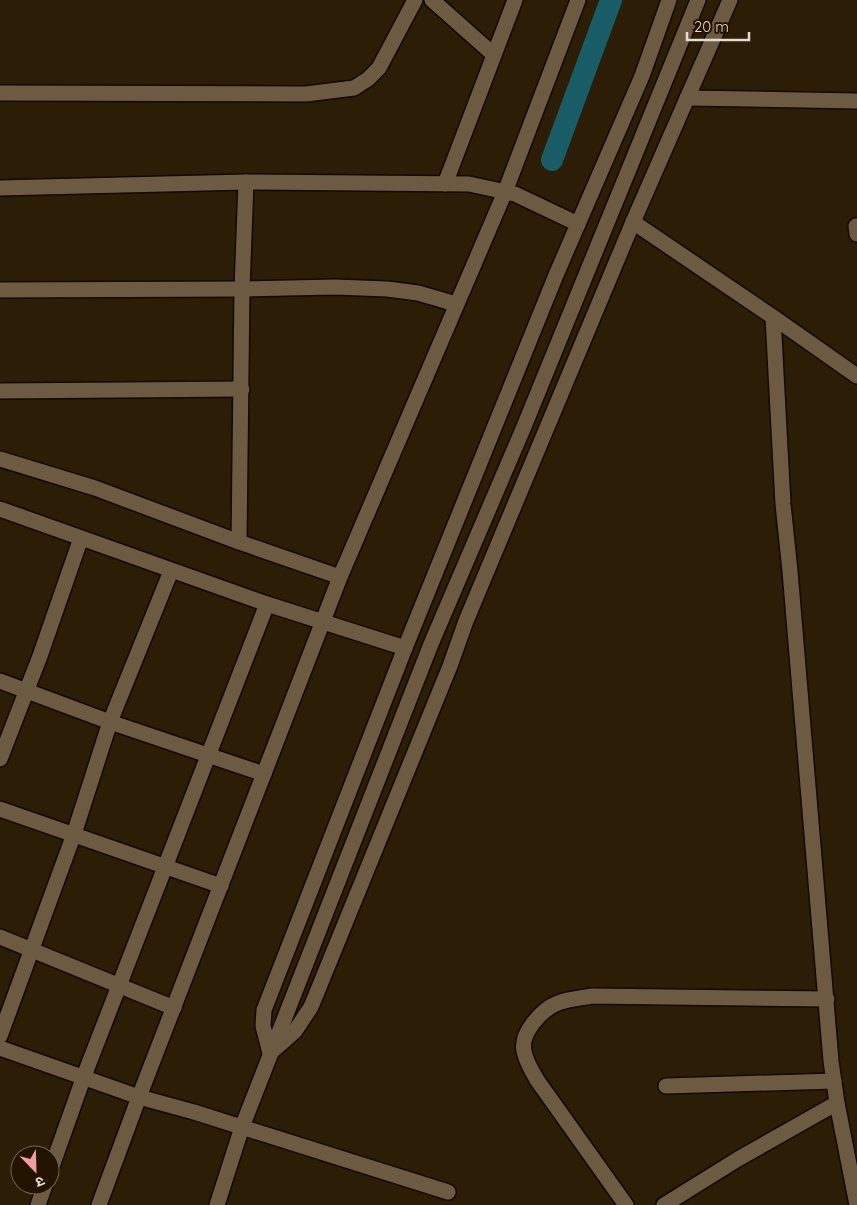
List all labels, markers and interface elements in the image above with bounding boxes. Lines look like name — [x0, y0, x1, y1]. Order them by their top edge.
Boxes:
scale bar — [687, 10, 750, 42]
text: 20 m — [694, 17, 729, 36]
north arrow — [10, 1145, 60, 1195]
text: उ — [32, 1172, 47, 1192]

